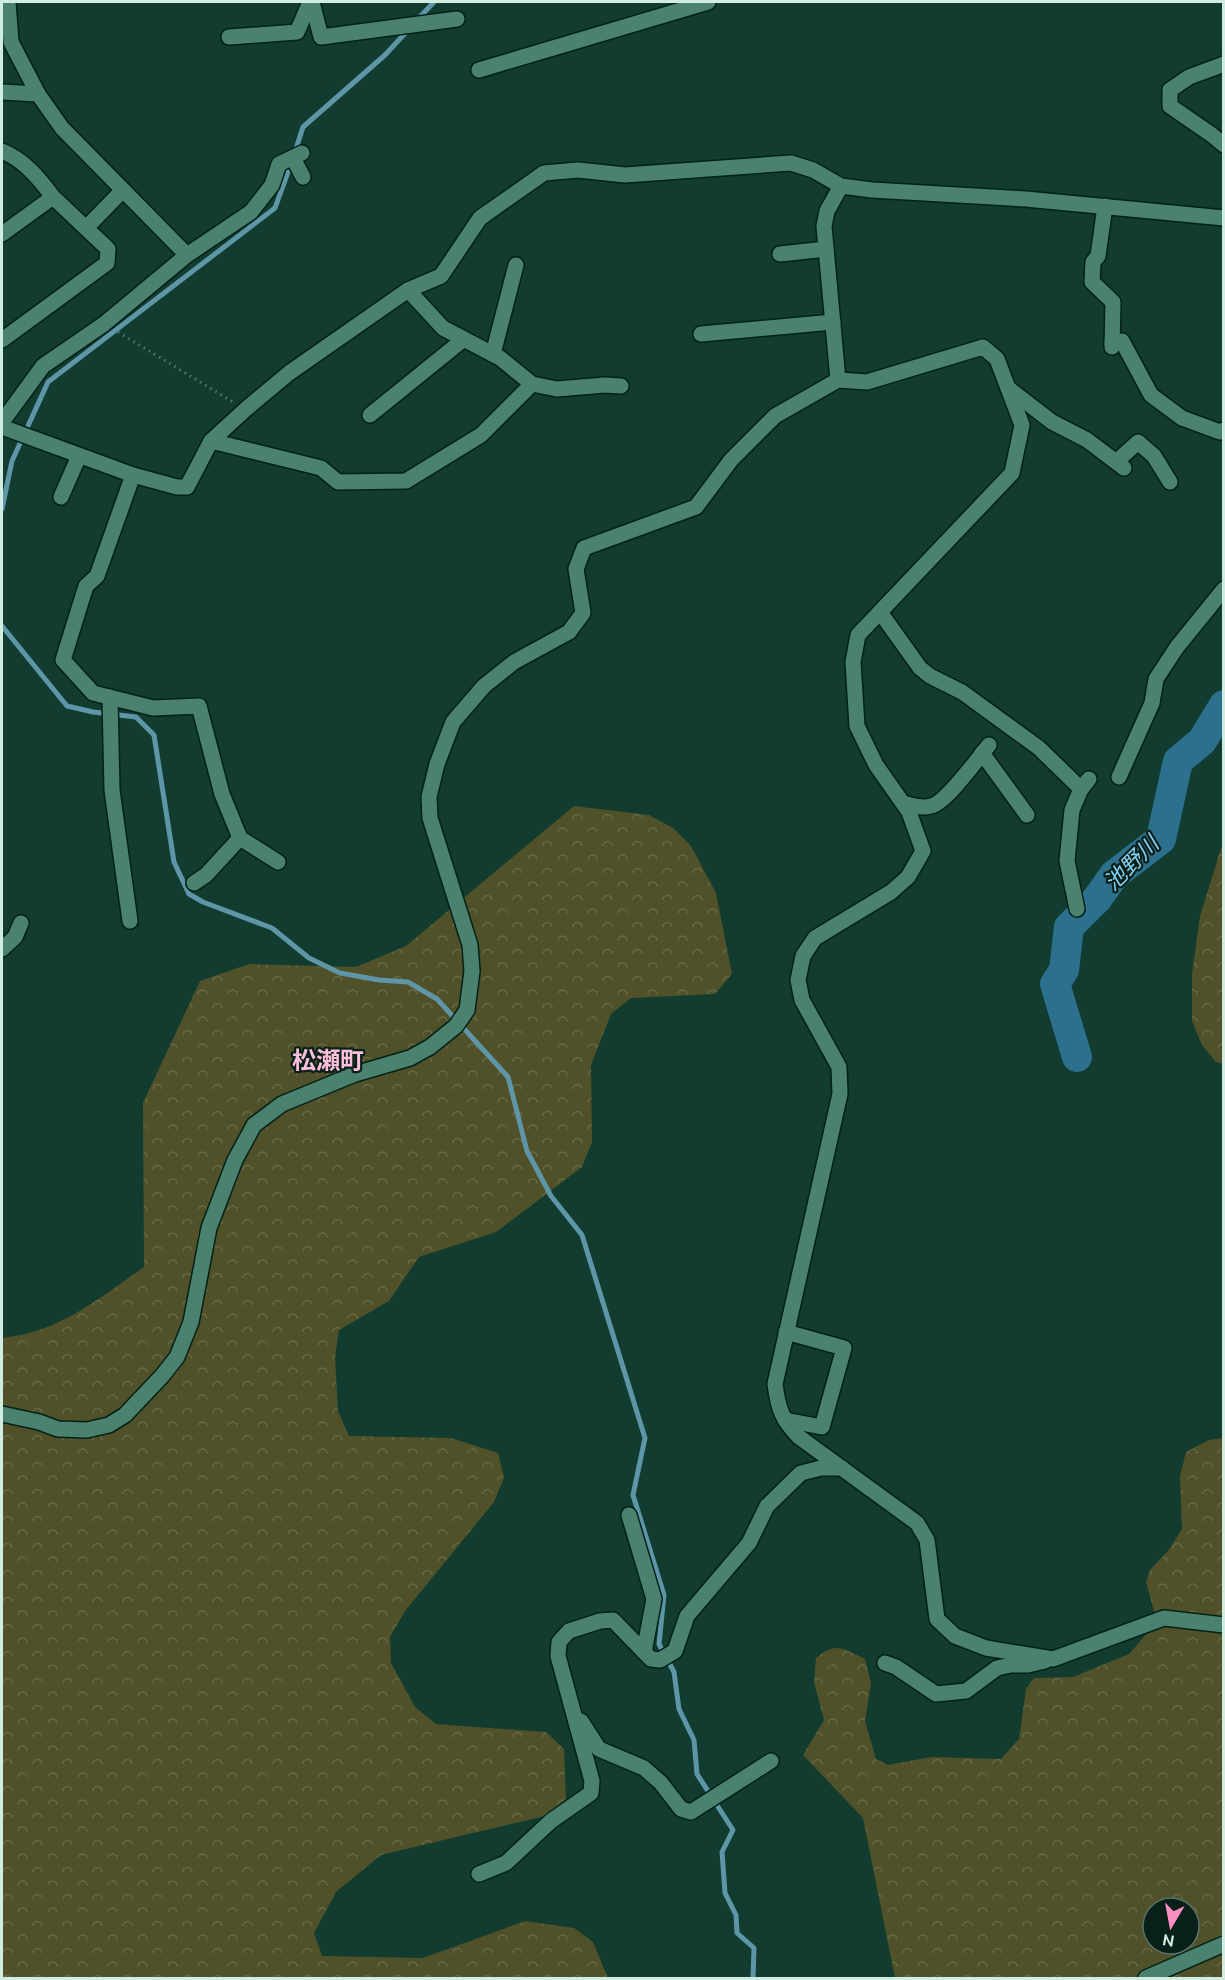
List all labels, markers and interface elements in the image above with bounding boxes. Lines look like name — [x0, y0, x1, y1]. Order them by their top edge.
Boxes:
water label: 池野川 — [1098, 829, 1164, 895]
district label: 松瀬町 — [292, 1047, 364, 1074]
north arrow — [1141, 1896, 1201, 1956]
text: N — [1161, 1931, 1176, 1951]

